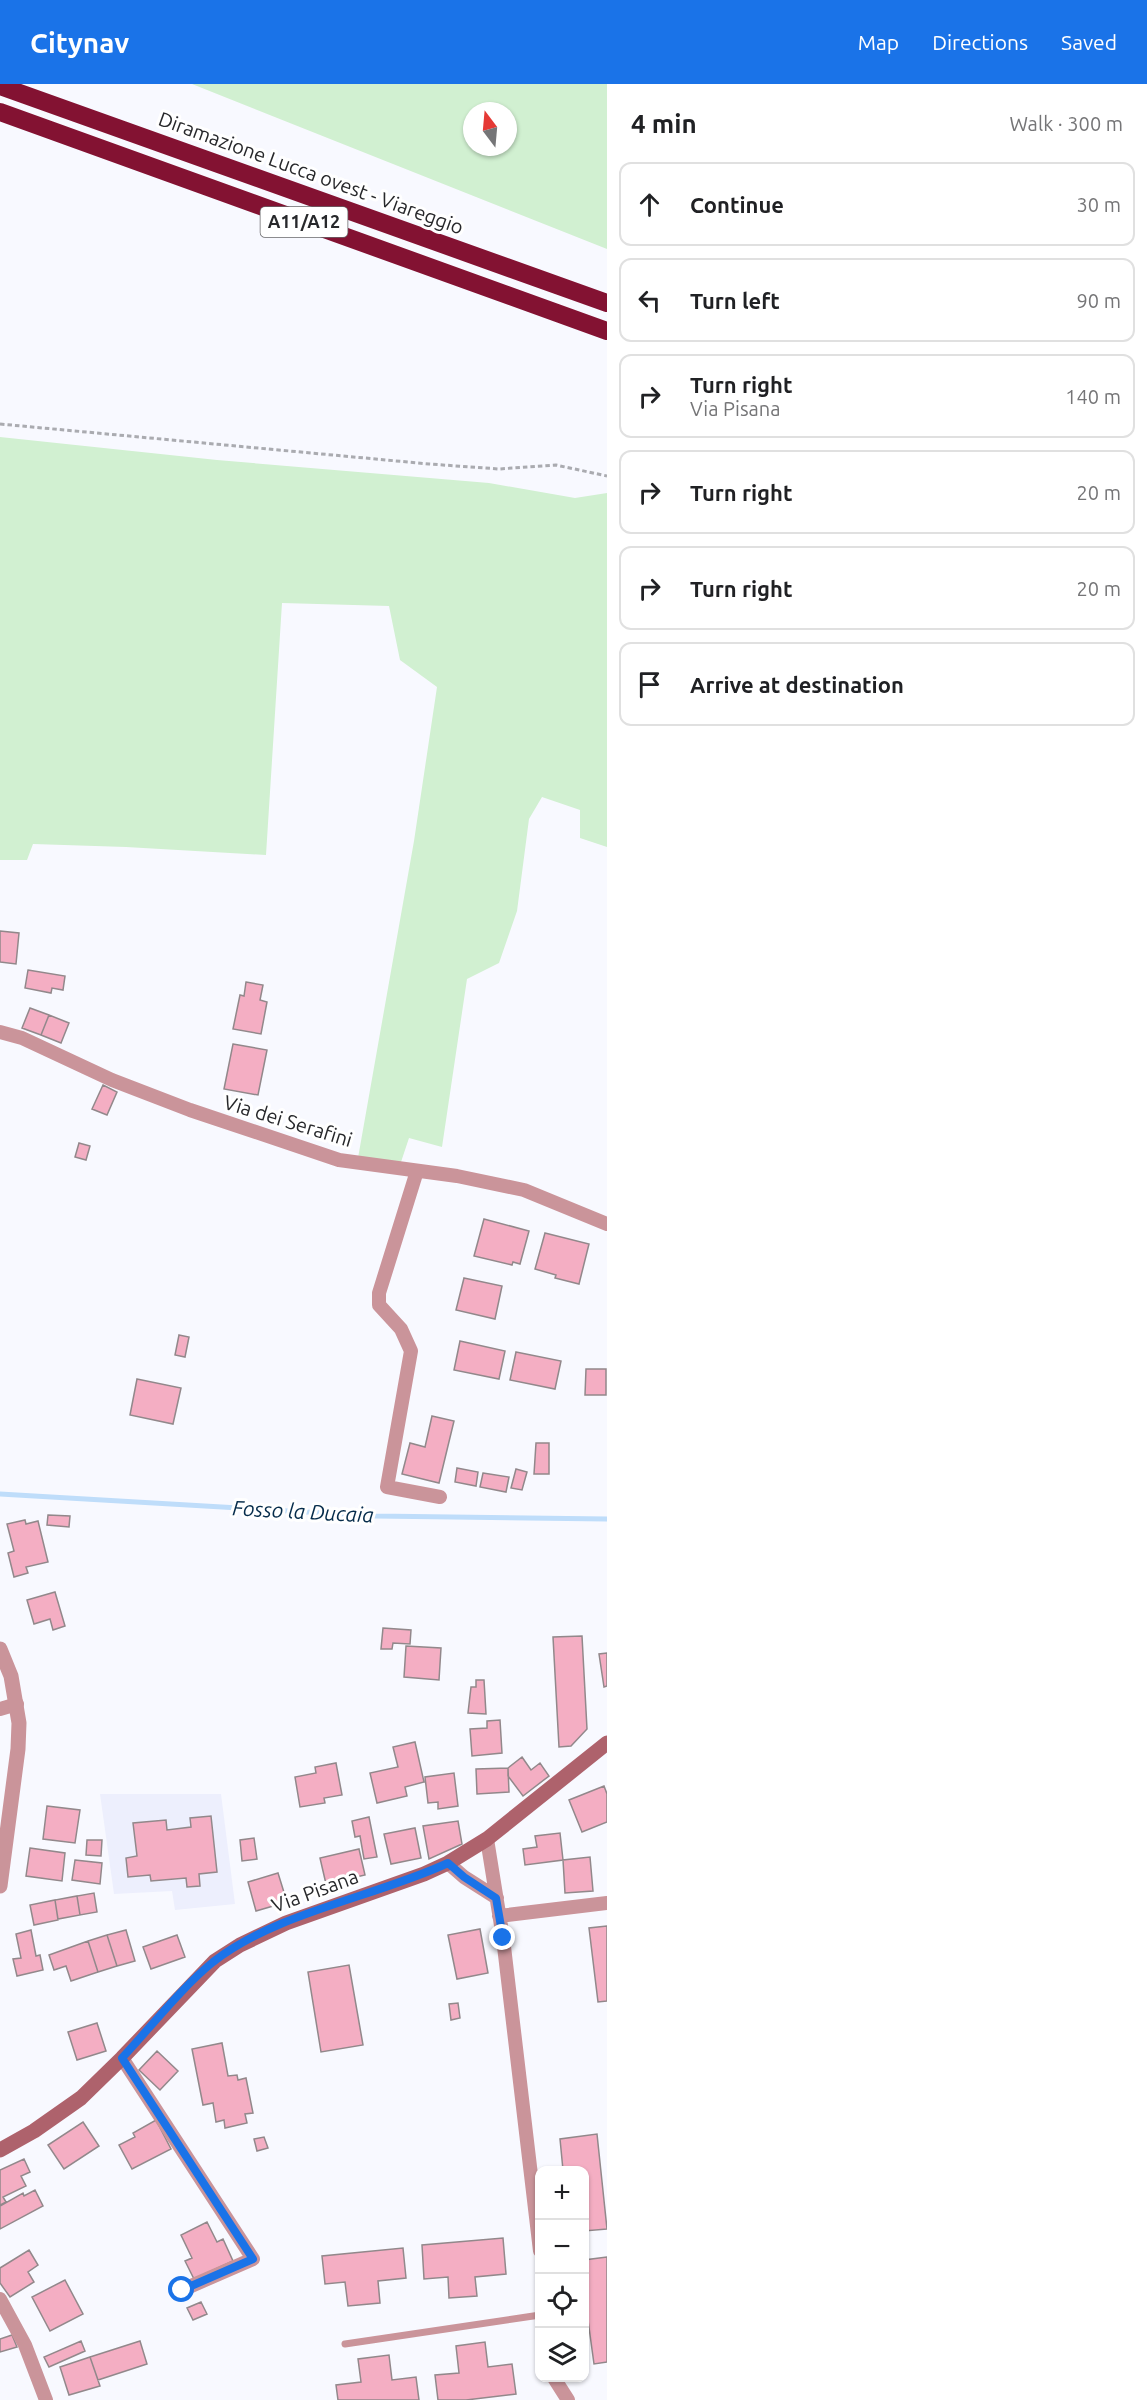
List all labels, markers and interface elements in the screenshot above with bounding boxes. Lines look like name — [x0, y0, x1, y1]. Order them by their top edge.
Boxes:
text: Citynav — [30, 27, 129, 58]
text: Map — [858, 30, 899, 54]
text: Directions — [932, 30, 1028, 54]
text: Saved — [1061, 30, 1117, 54]
north arrow — [463, 102, 517, 156]
street label: Diramazione Lucca ovest - Viareggio — [156, 107, 467, 239]
text: 4 min — [631, 109, 697, 138]
text: Walk · 300 m — [1010, 112, 1123, 135]
icon: ahead — [633, 188, 666, 221]
text: Continue — [690, 192, 784, 217]
text: 30 m — [1077, 193, 1121, 216]
road number: A11/A12 — [260, 207, 348, 237]
icon: left — [633, 284, 666, 317]
text: Turn left — [690, 288, 780, 313]
text: 90 m — [1077, 289, 1121, 312]
text: Turn right — [690, 372, 792, 397]
icon: right — [633, 380, 666, 413]
text: 140 m — [1065, 385, 1121, 408]
text: Via Pisana — [690, 397, 781, 420]
icon: right — [633, 476, 666, 509]
text: Turn right — [690, 480, 792, 505]
text: 20 m — [1077, 481, 1121, 504]
icon: right — [633, 572, 666, 605]
text: Turn right — [690, 576, 792, 601]
text: 20 m — [1077, 577, 1121, 600]
icon: arrive — [633, 668, 666, 701]
text: Arrive at destination — [690, 672, 904, 697]
street label: Via dei Serafini — [221, 1090, 355, 1151]
water label: Fosso la Ducaia — [232, 1495, 374, 1527]
street label: Via Pisana — [268, 1864, 361, 1917]
route end — [489, 1924, 515, 1950]
map controls — [535, 2166, 589, 2382]
button: + — [535, 2166, 589, 2220]
button: − — [535, 2220, 589, 2274]
button: locate — [535, 2274, 589, 2328]
route start — [168, 2276, 194, 2302]
button: layers — [535, 2328, 589, 2382]

